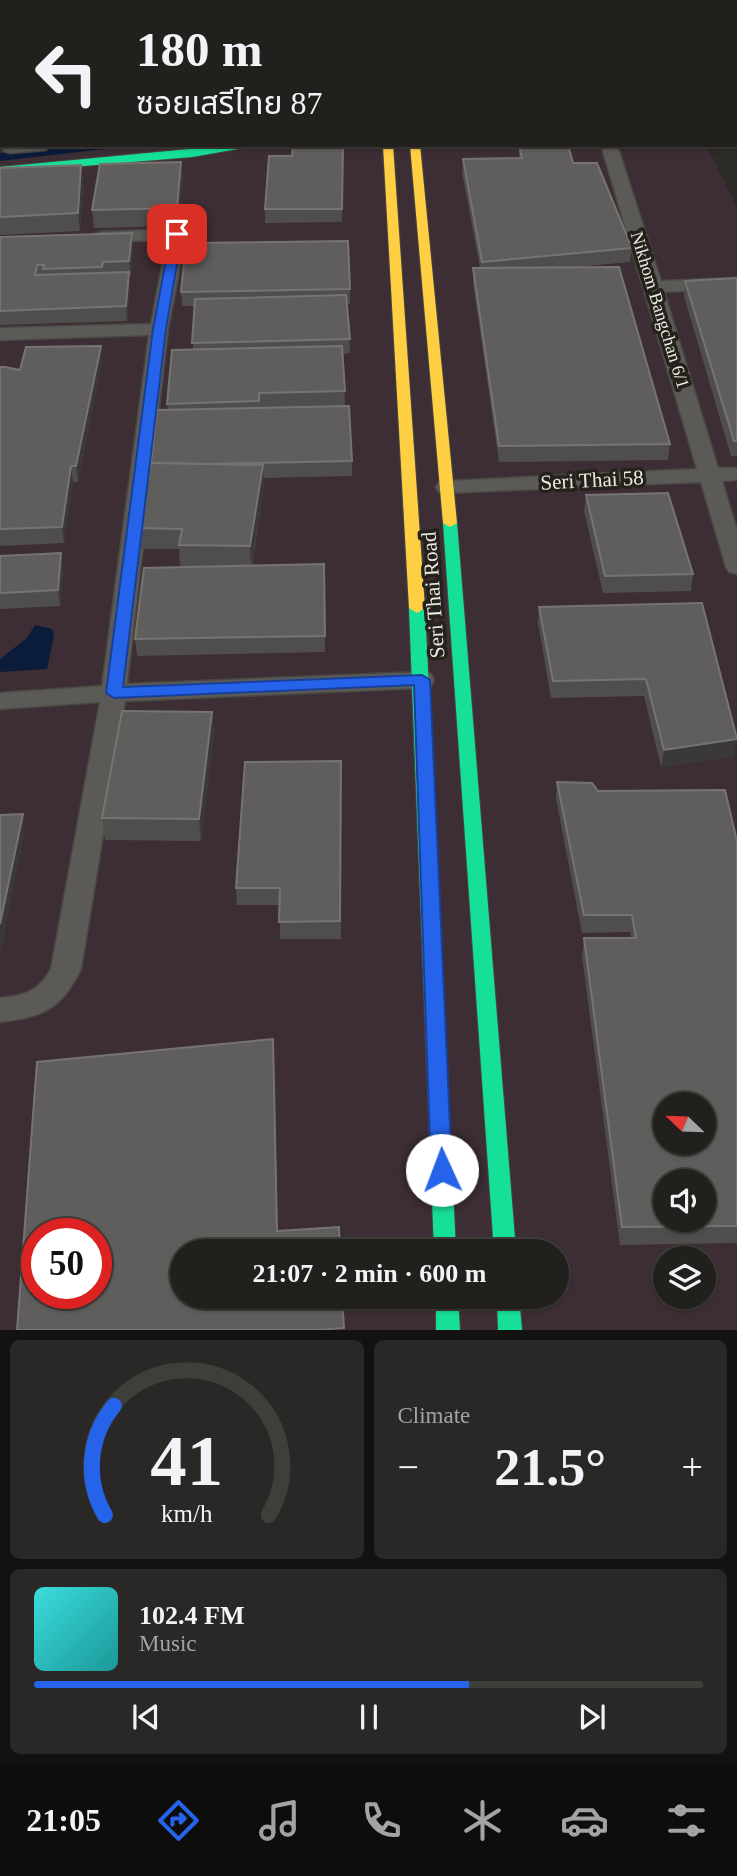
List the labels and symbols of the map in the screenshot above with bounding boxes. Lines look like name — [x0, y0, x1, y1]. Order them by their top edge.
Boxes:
pin — [147, 204, 207, 264]
street label: Nikhom Bangchan 6/1 — [627, 229, 693, 391]
street label: Seri Thai 58 — [540, 465, 644, 495]
street label: Seri Thai Road — [417, 530, 449, 659]
north arrow — [653, 1092, 716, 1155]
position arrow — [405, 1133, 479, 1207]
speed limit sign: 50 — [21, 1218, 112, 1309]

